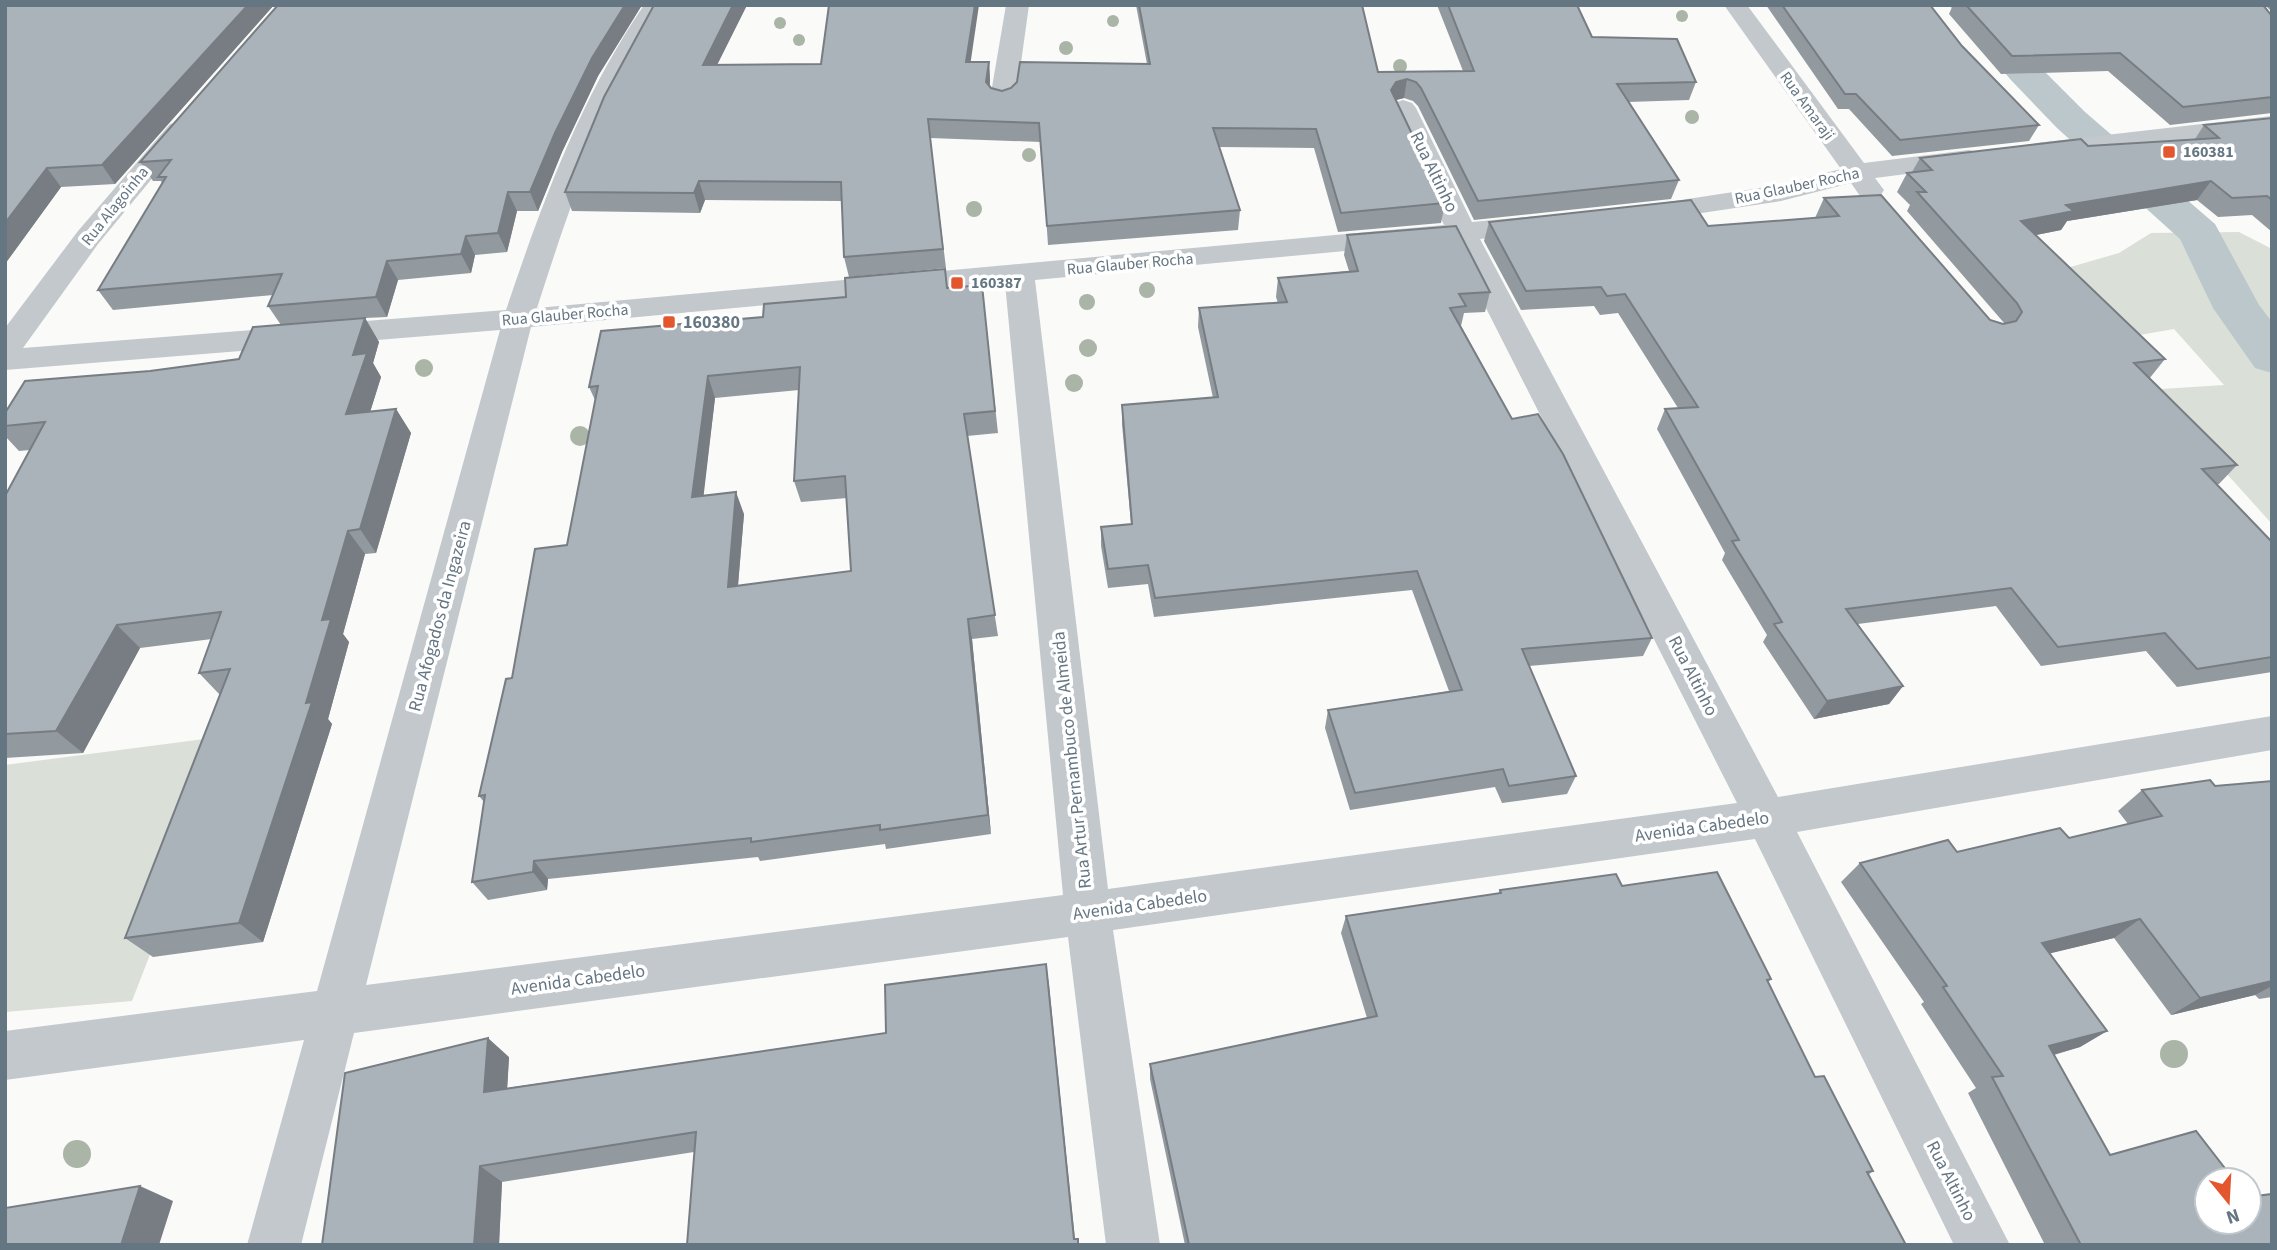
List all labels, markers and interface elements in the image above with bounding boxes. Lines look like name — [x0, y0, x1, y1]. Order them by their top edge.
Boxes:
street label: Rua Amaraji — [1775, 67, 1839, 145]
street label: Rua Altinho — [1404, 127, 1464, 217]
place label: 160381 — [2183, 141, 2234, 163]
marker: 160381 — [2161, 144, 2177, 160]
street label: Rua Alagoinha — [76, 162, 154, 250]
street label: Rua Glauber Rocha — [1733, 162, 1861, 210]
street label: Rua Glauber Rocha — [1066, 248, 1194, 280]
place label: 160387 — [971, 272, 1022, 294]
marker: 160387 — [949, 275, 965, 291]
street label: Rua Glauber Rocha — [501, 299, 629, 331]
place label: 160380 — [683, 310, 740, 335]
marker: 160380 — [661, 314, 677, 330]
street label: Rua Afogados da Ingazeira — [402, 518, 478, 714]
street label: Rua Artur Pernambuco de Almeida — [1046, 630, 1098, 890]
street label: Rua Altinho — [1662, 632, 1724, 720]
street label: Avenida Cabedelo — [1633, 805, 1771, 849]
street label: Avenida Cabedelo — [1071, 883, 1209, 927]
street label: Avenida Cabedelo — [509, 958, 647, 1002]
street label: Rua Altinho — [1920, 1137, 1982, 1225]
north arrow — [2193, 1166, 2263, 1236]
text: N — [2223, 1201, 2243, 1231]

